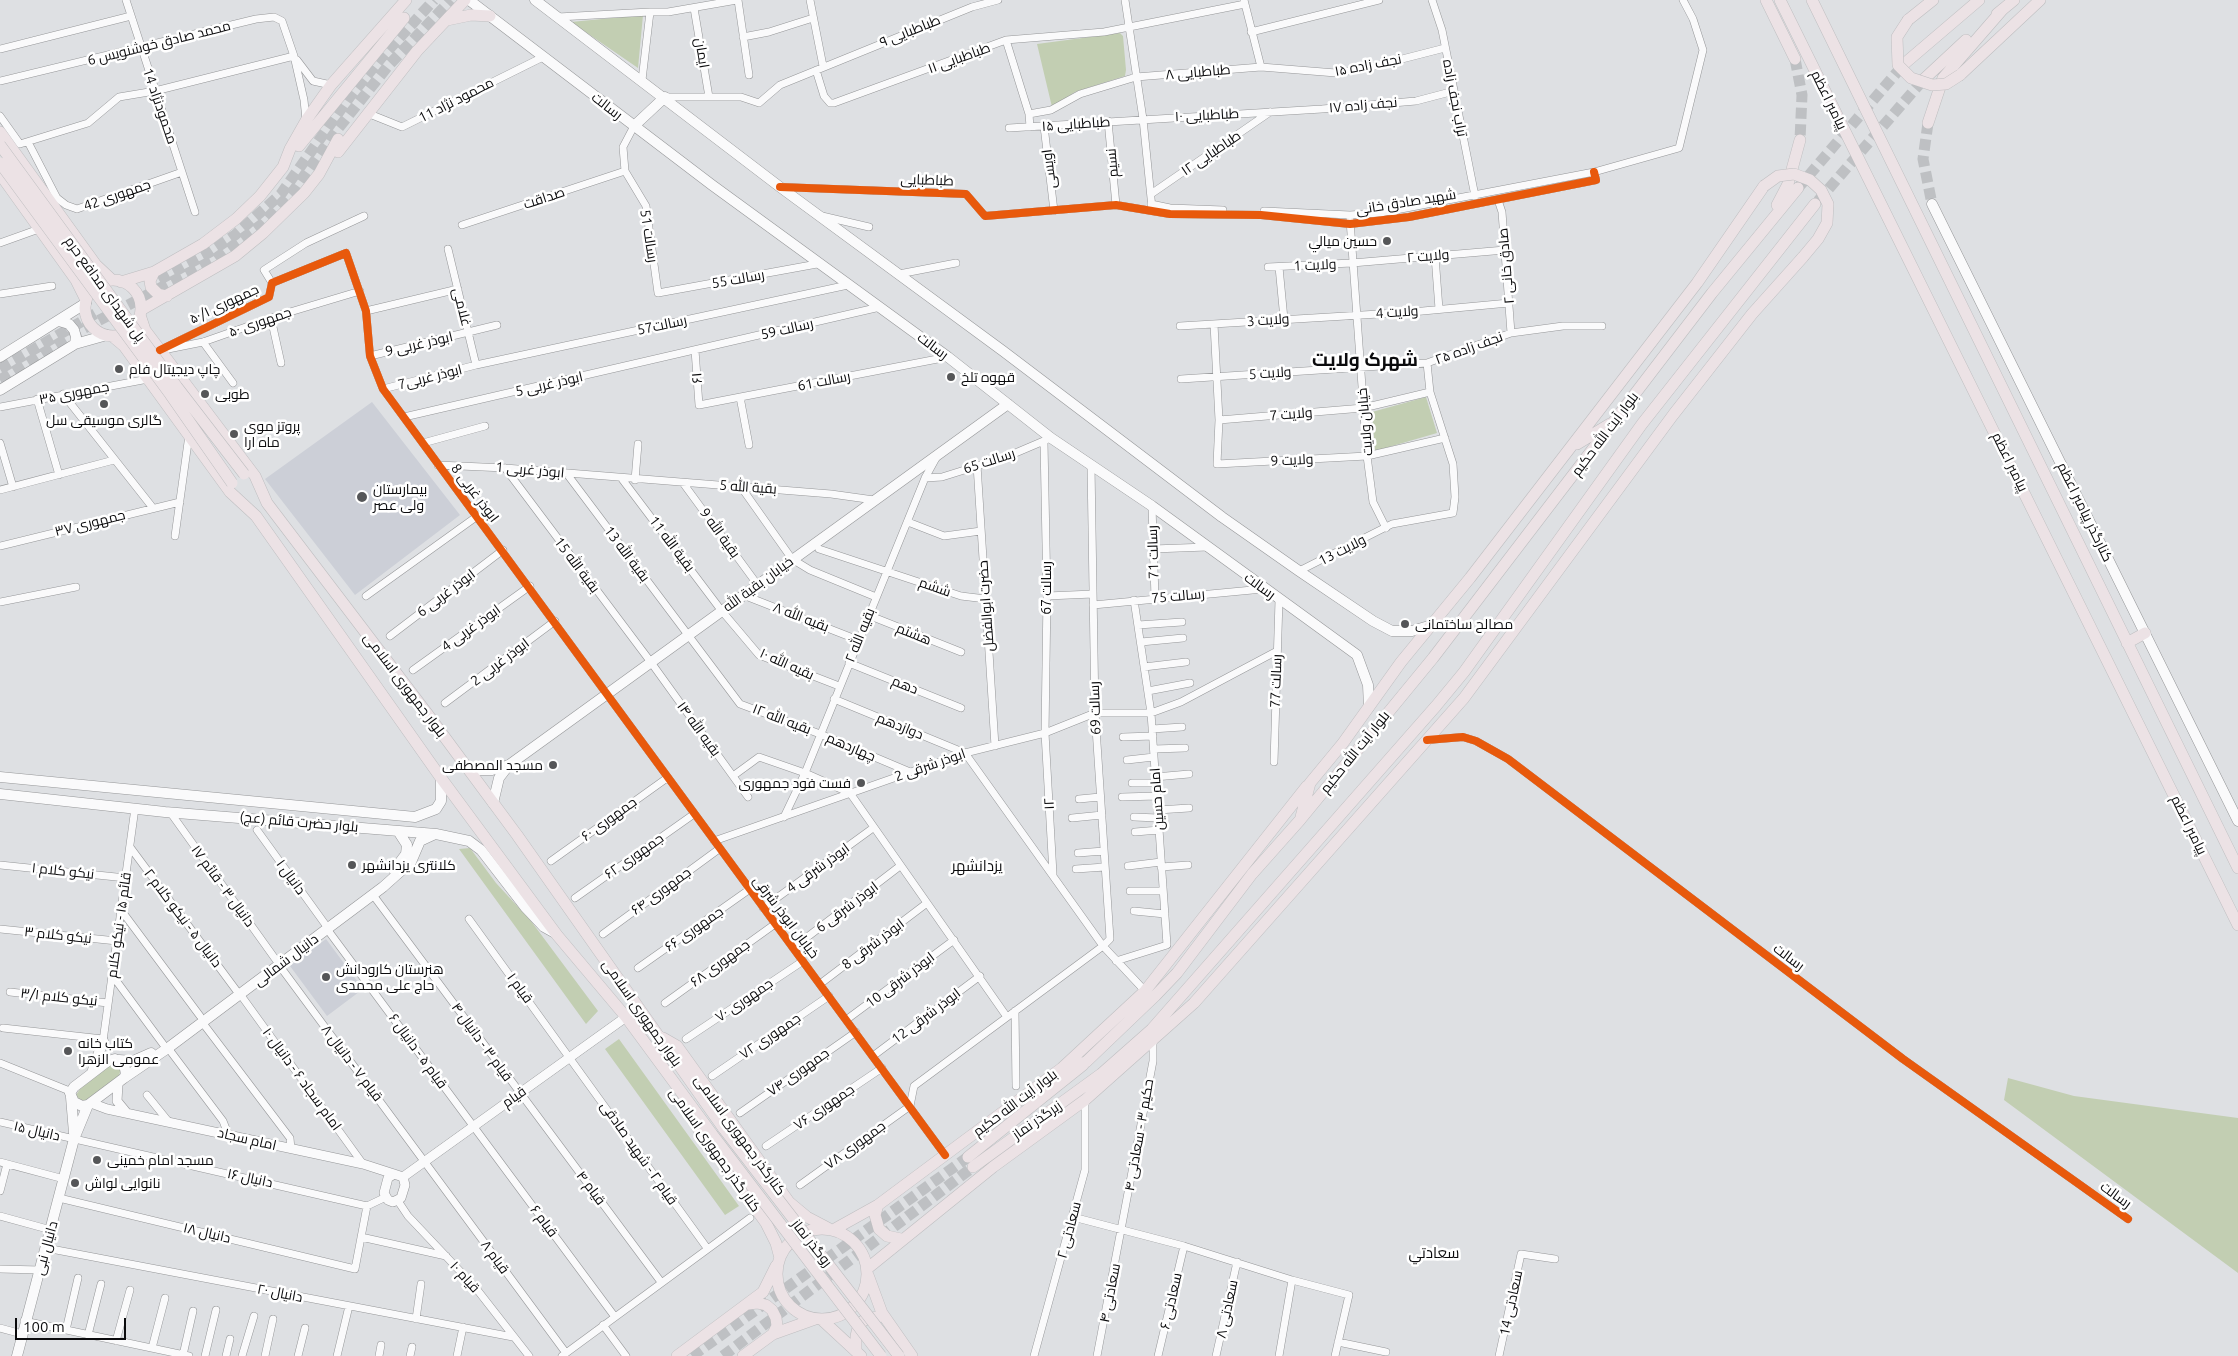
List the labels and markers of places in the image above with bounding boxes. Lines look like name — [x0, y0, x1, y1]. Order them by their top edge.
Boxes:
place label: حسين ميالي — [1309, 233, 1377, 249]
marker: حسين ميالي — [1381, 235, 1393, 247]
place label: چاپ دیجیتال فام — [129, 361, 220, 377]
marker: چاپ دیجیتال فام — [113, 363, 125, 375]
place label: قهوه تلخ — [961, 369, 1015, 385]
marker: قهوه تلخ — [945, 371, 957, 383]
place label: طوبی — [215, 386, 250, 402]
marker: طوبی — [199, 388, 211, 400]
marker: گالری موسیقی سل — [98, 398, 110, 410]
place label: گالری موسیقی سل — [46, 412, 162, 428]
place label: پروتز موی ماه ارا — [244, 418, 300, 451]
marker: پروتز موی ماه ارا — [228, 428, 240, 440]
place label: بیمارستان ولی عصر — [373, 481, 427, 514]
marker: بیمارستان ولی عصر — [355, 490, 369, 504]
place label: مصالح ساختمانی — [1415, 616, 1513, 632]
marker: مصالح ساختمانی — [1399, 618, 1411, 630]
place label: مسجد المصطفی — [442, 757, 543, 773]
marker: مسجد المصطفی — [547, 759, 559, 771]
place label: فست فود جمهوری — [738, 775, 851, 791]
marker: فست فود جمهوری — [855, 777, 867, 789]
place label: کلانتری یزدانشهر — [362, 857, 456, 873]
marker: کلانتری یزدانشهر — [346, 859, 358, 871]
place label: هنرستان کارودانش حاج علی محمدی — [336, 961, 444, 994]
marker: هنرستان کارودانش حاج علی محمدی — [320, 971, 332, 983]
place label: کتاب خانه عمومی الزهرا — [78, 1035, 159, 1068]
marker: کتاب خانه عمومی الزهرا — [62, 1045, 74, 1057]
place label: مسجد امام خمینی — [107, 1152, 214, 1168]
marker: مسجد امام خمینی — [91, 1154, 103, 1166]
place label: نانوایی لواش — [85, 1175, 160, 1191]
marker: نانوایی لواش — [69, 1177, 81, 1189]

